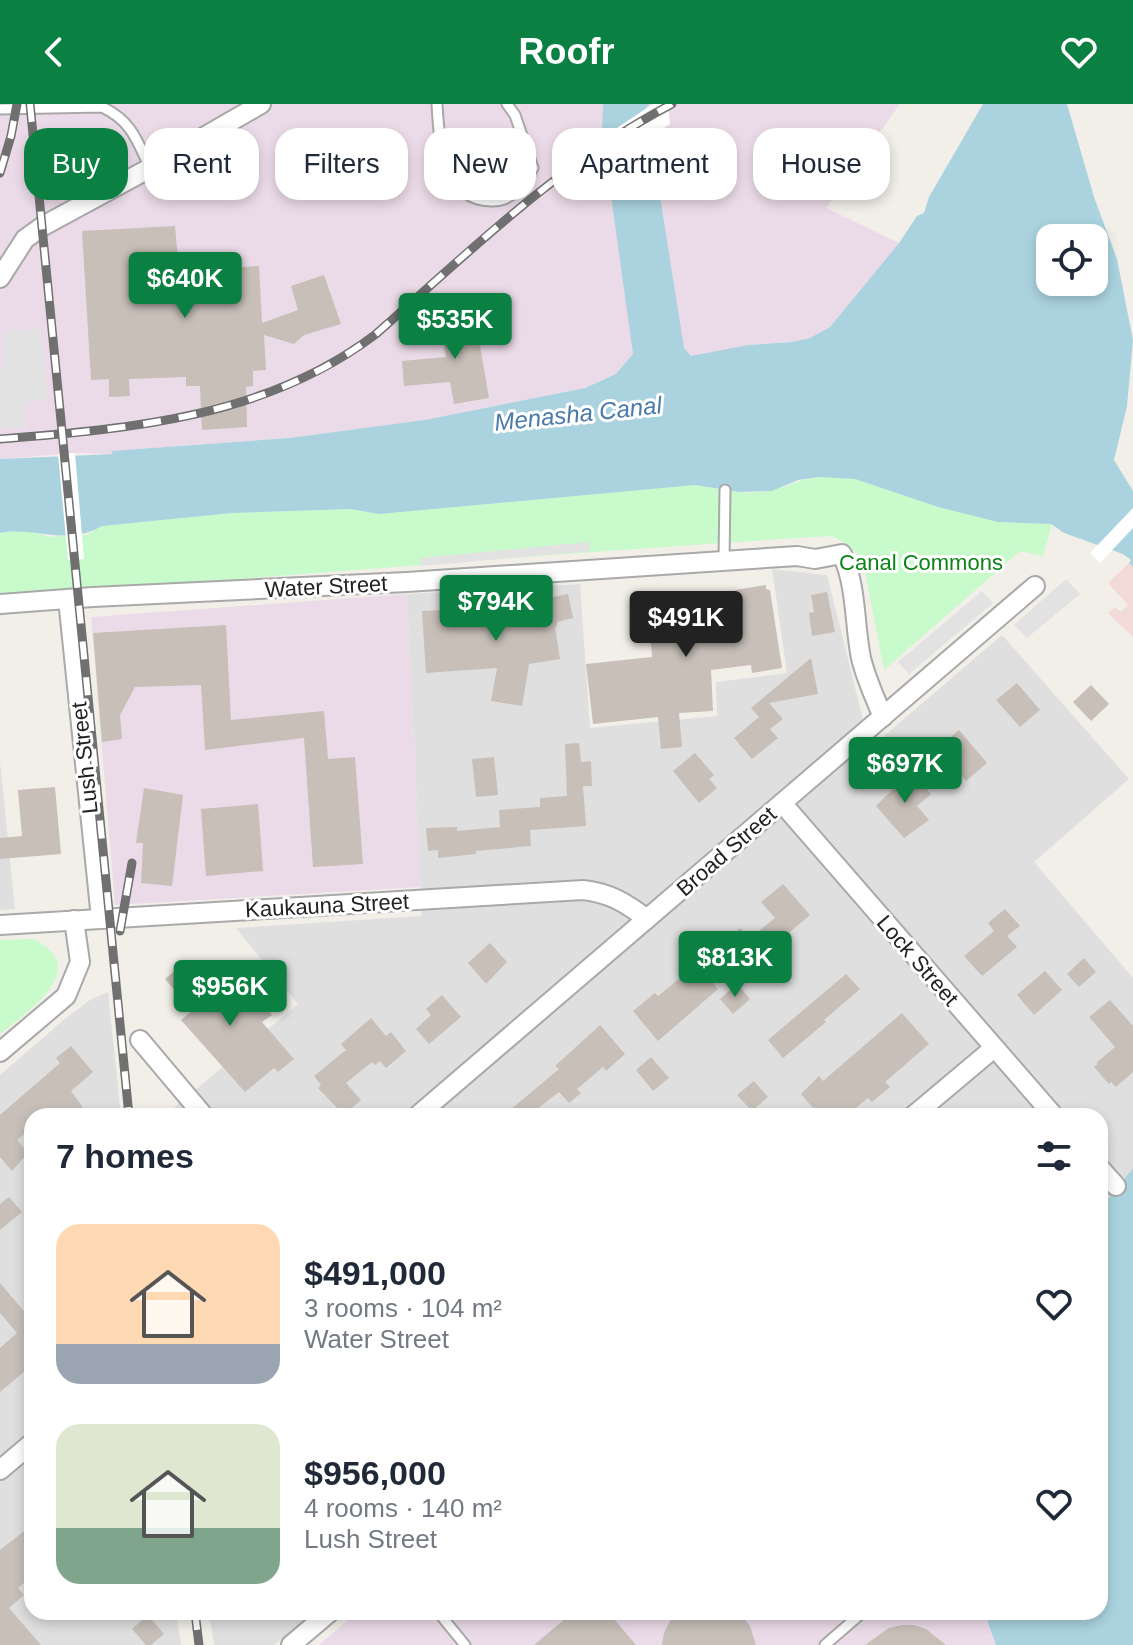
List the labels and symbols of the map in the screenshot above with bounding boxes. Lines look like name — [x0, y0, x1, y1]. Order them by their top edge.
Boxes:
pin: $640K — [129, 252, 241, 320]
pin: $535K — [399, 293, 511, 361]
water label: Menasha Canal — [493, 391, 664, 436]
park label: Canal Commons — [839, 550, 1003, 575]
street label: Water Street — [264, 571, 388, 602]
pin: $794K — [440, 575, 552, 643]
pin: $491K — [630, 591, 742, 659]
street label: Lush Street — [66, 701, 103, 815]
pin: $697K — [849, 737, 961, 805]
street label: Broad Street — [672, 801, 781, 901]
street label: Kaukauna Street — [245, 889, 410, 922]
street label: Lock Street — [872, 910, 964, 1011]
pin: $813K — [679, 931, 791, 999]
pin: $956K — [174, 960, 286, 1028]

